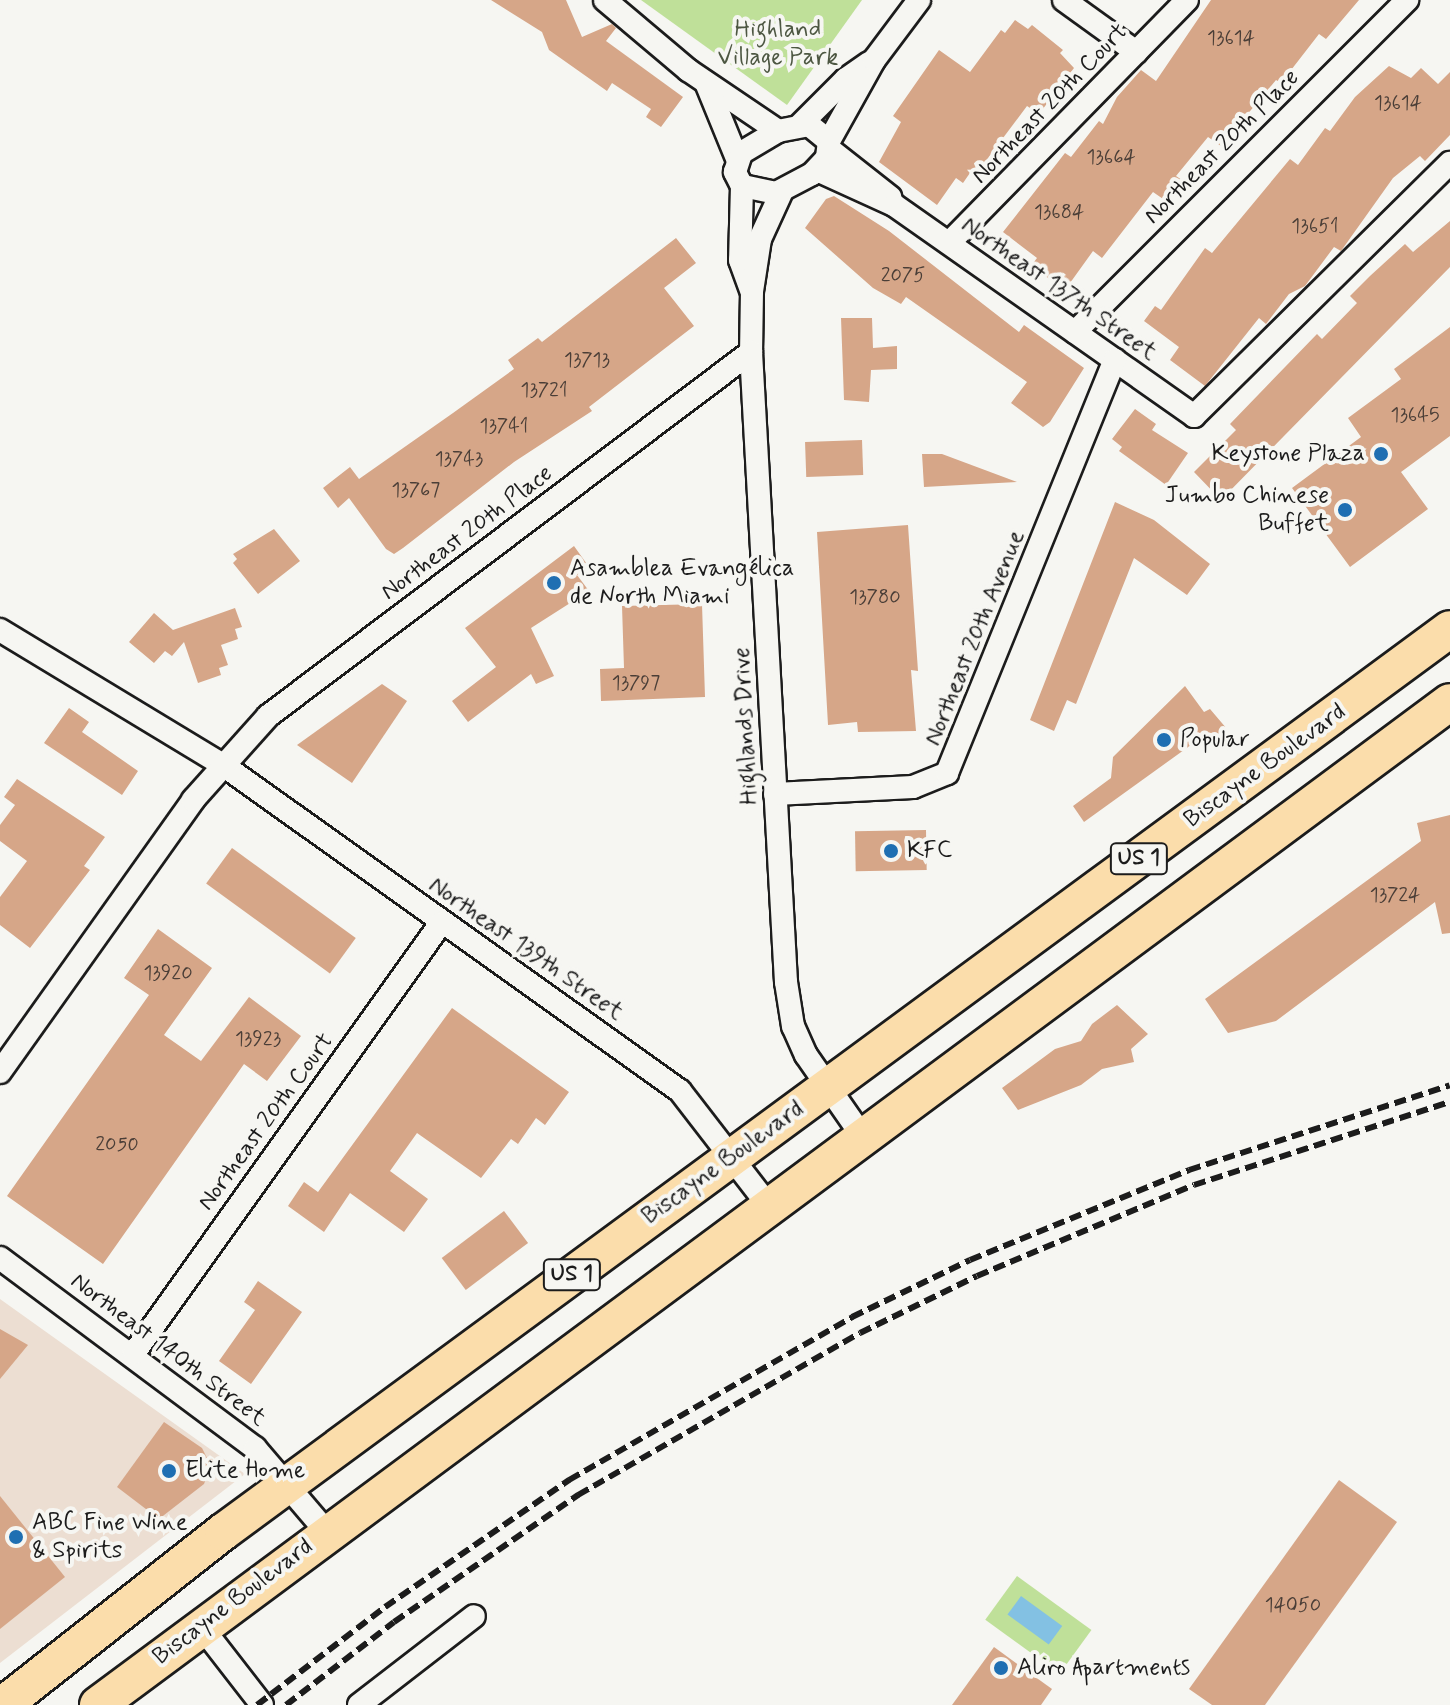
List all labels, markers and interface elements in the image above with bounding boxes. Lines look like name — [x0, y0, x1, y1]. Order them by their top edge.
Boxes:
park label: Highland Village Park — [718, 16, 838, 72]
street label: Northeast 20th Court — [966, 18, 1134, 190]
house number: 13614 — [1207, 26, 1255, 50]
street label: Northeast 20th Place — [1139, 64, 1305, 230]
house number: 13614 — [1374, 91, 1422, 115]
house number: 13664 — [1086, 145, 1136, 169]
house number: 13684 — [1034, 200, 1084, 224]
street label: Northeast 137th Street — [956, 211, 1162, 367]
house number: 13651 — [1291, 214, 1339, 238]
house number: 2075 — [881, 263, 925, 287]
house number: 13713 — [564, 348, 610, 372]
house number: 13721 — [521, 378, 567, 402]
house number: 13645 — [1390, 403, 1440, 427]
house number: 13741 — [480, 414, 528, 438]
place label: Keystone Plaza — [1212, 440, 1365, 468]
marker: Keystone Plaza — [1372, 445, 1390, 463]
house number: 13743 — [435, 447, 483, 471]
street label: Northeast 20th Place — [376, 459, 558, 607]
house number: 13767 — [392, 478, 440, 502]
place label: Jumbo Chinese Buffet — [1165, 482, 1329, 538]
marker: Jumbo Chinese Buffet — [1336, 501, 1354, 519]
street label: Northeast 20th Avenue — [919, 526, 1031, 750]
place label: Asamblea Evangélica de North Miami — [570, 555, 789, 611]
marker: Asamblea Evangélica de North Miami — [545, 574, 563, 592]
house number: 13780 — [849, 585, 901, 609]
street label: Highlands Drive — [728, 647, 764, 805]
house number: 13797 — [612, 671, 660, 695]
street label: Biscayne Boulevard — [1179, 698, 1351, 834]
place label: Popular — [1180, 726, 1250, 754]
marker: Popular — [1155, 731, 1173, 749]
place label: KFC — [907, 837, 952, 865]
road number: US 1 — [1109, 841, 1169, 877]
marker: KFC — [882, 842, 900, 860]
street label: Northeast 139th Street — [423, 871, 629, 1027]
house number: 13724 — [1370, 883, 1420, 907]
house number: 13920 — [143, 961, 193, 985]
house number: 13923 — [235, 1027, 281, 1051]
street label: Northeast 20th Court — [192, 1028, 340, 1216]
street label: Biscayne Boulevard — [637, 1095, 809, 1231]
house number: 2050 — [95, 1132, 139, 1156]
road number: US 1 — [542, 1257, 602, 1293]
street label: Northeast 140th Street — [65, 1267, 271, 1433]
place label: Elite Home — [185, 1457, 305, 1485]
marker: Elite Home — [160, 1462, 178, 1480]
place label: ABC Fine Wine & Spirits — [32, 1509, 184, 1565]
marker: ABC Fine Wine & Spirits — [7, 1528, 25, 1546]
street label: Biscayne Boulevard — [148, 1533, 318, 1671]
house number: 14050 — [1265, 1593, 1321, 1617]
place label: Aliro Apartments — [1017, 1654, 1190, 1682]
marker: Aliro Apartments — [992, 1659, 1010, 1677]

